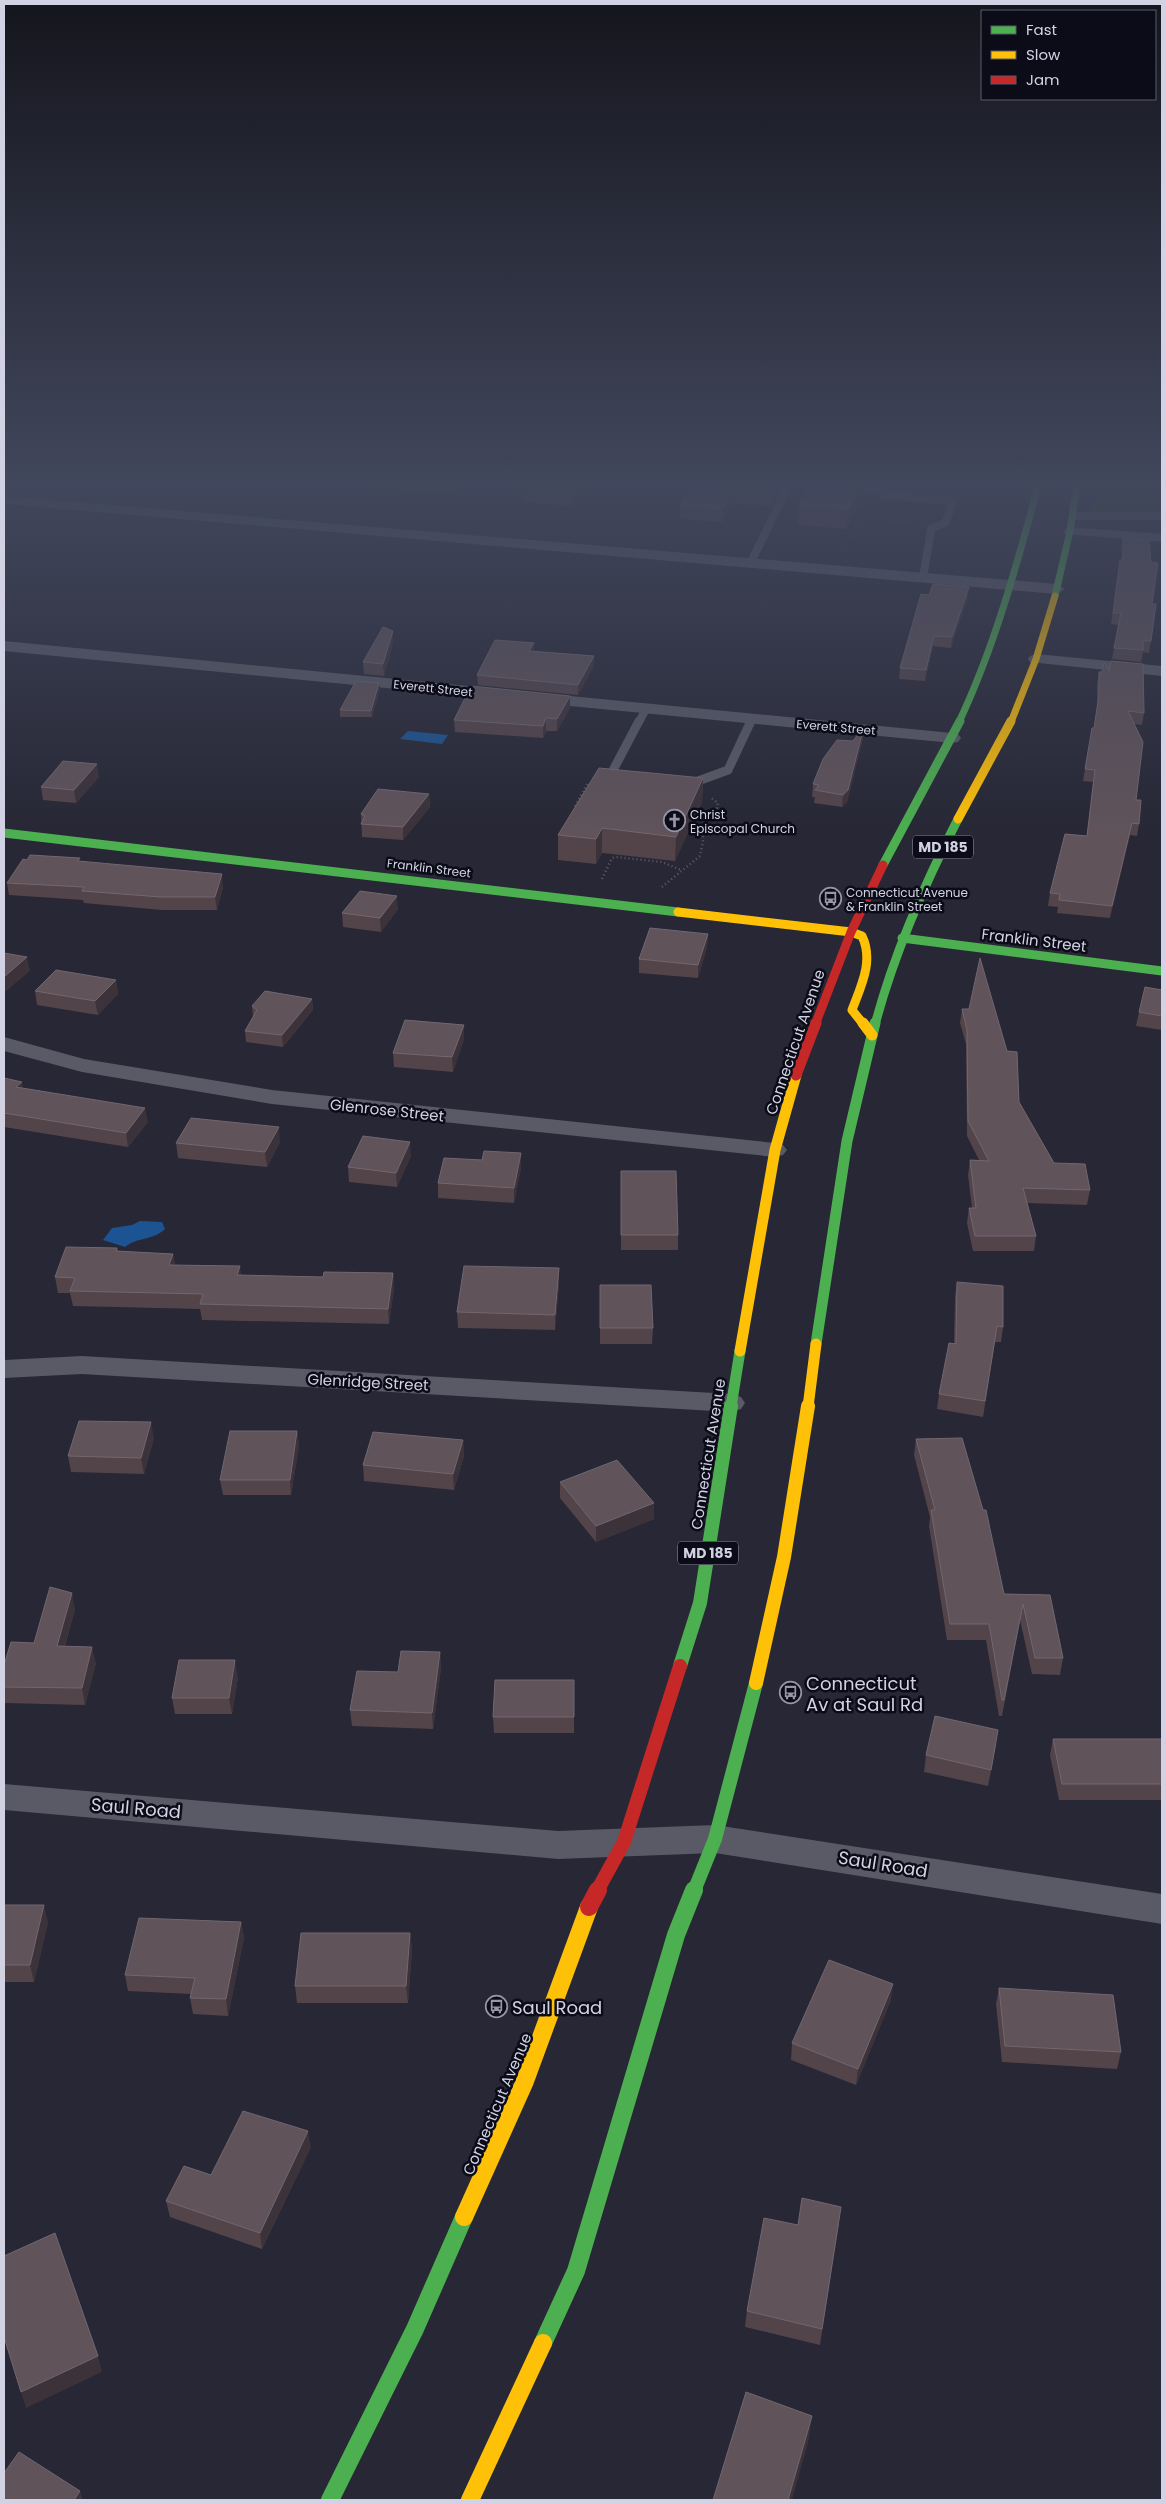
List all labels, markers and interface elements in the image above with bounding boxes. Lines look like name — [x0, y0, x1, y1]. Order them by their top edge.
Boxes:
legend — [981, 10, 1156, 100]
text: Fast — [1026, 19, 1057, 40]
text: Slow — [1026, 44, 1061, 65]
text: Jam — [1026, 69, 1060, 90]
street label: Everett Street — [393, 675, 473, 701]
street label: Everett Street — [796, 715, 876, 739]
place label: Christ Episcopal Church — [690, 806, 795, 837]
church icon: Christ Episcopal Church — [662, 809, 686, 833]
road number: MD 185 — [913, 836, 973, 859]
street label: Franklin Street — [386, 854, 472, 882]
place label: Connecticut Avenue & Franklin Street — [846, 884, 968, 915]
bus stop icon: Connecticut Avenue & Franklin Street — [818, 887, 842, 911]
street label: Franklin Street — [980, 923, 1088, 957]
street label: Connecticut Avenue — [760, 967, 830, 1117]
street label: Glenrose Street — [329, 1094, 445, 1126]
street label: Glenridge Street — [307, 1368, 429, 1396]
street label: Connecticut Avenue — [686, 1377, 730, 1531]
road number: MD 185 — [678, 1542, 738, 1565]
place label: Connecticut Av at Saul Rd — [806, 1671, 923, 1717]
bus stop icon: Connecticut Av at Saul Rd — [778, 1681, 802, 1705]
street label: Saul Road — [90, 1792, 182, 1824]
street label: Saul Road — [836, 1845, 930, 1883]
bus stop icon: Saul Road — [484, 1995, 508, 2019]
place label: Saul Road — [512, 1995, 602, 2020]
street label: Connecticut Avenue — [458, 2030, 536, 2178]

